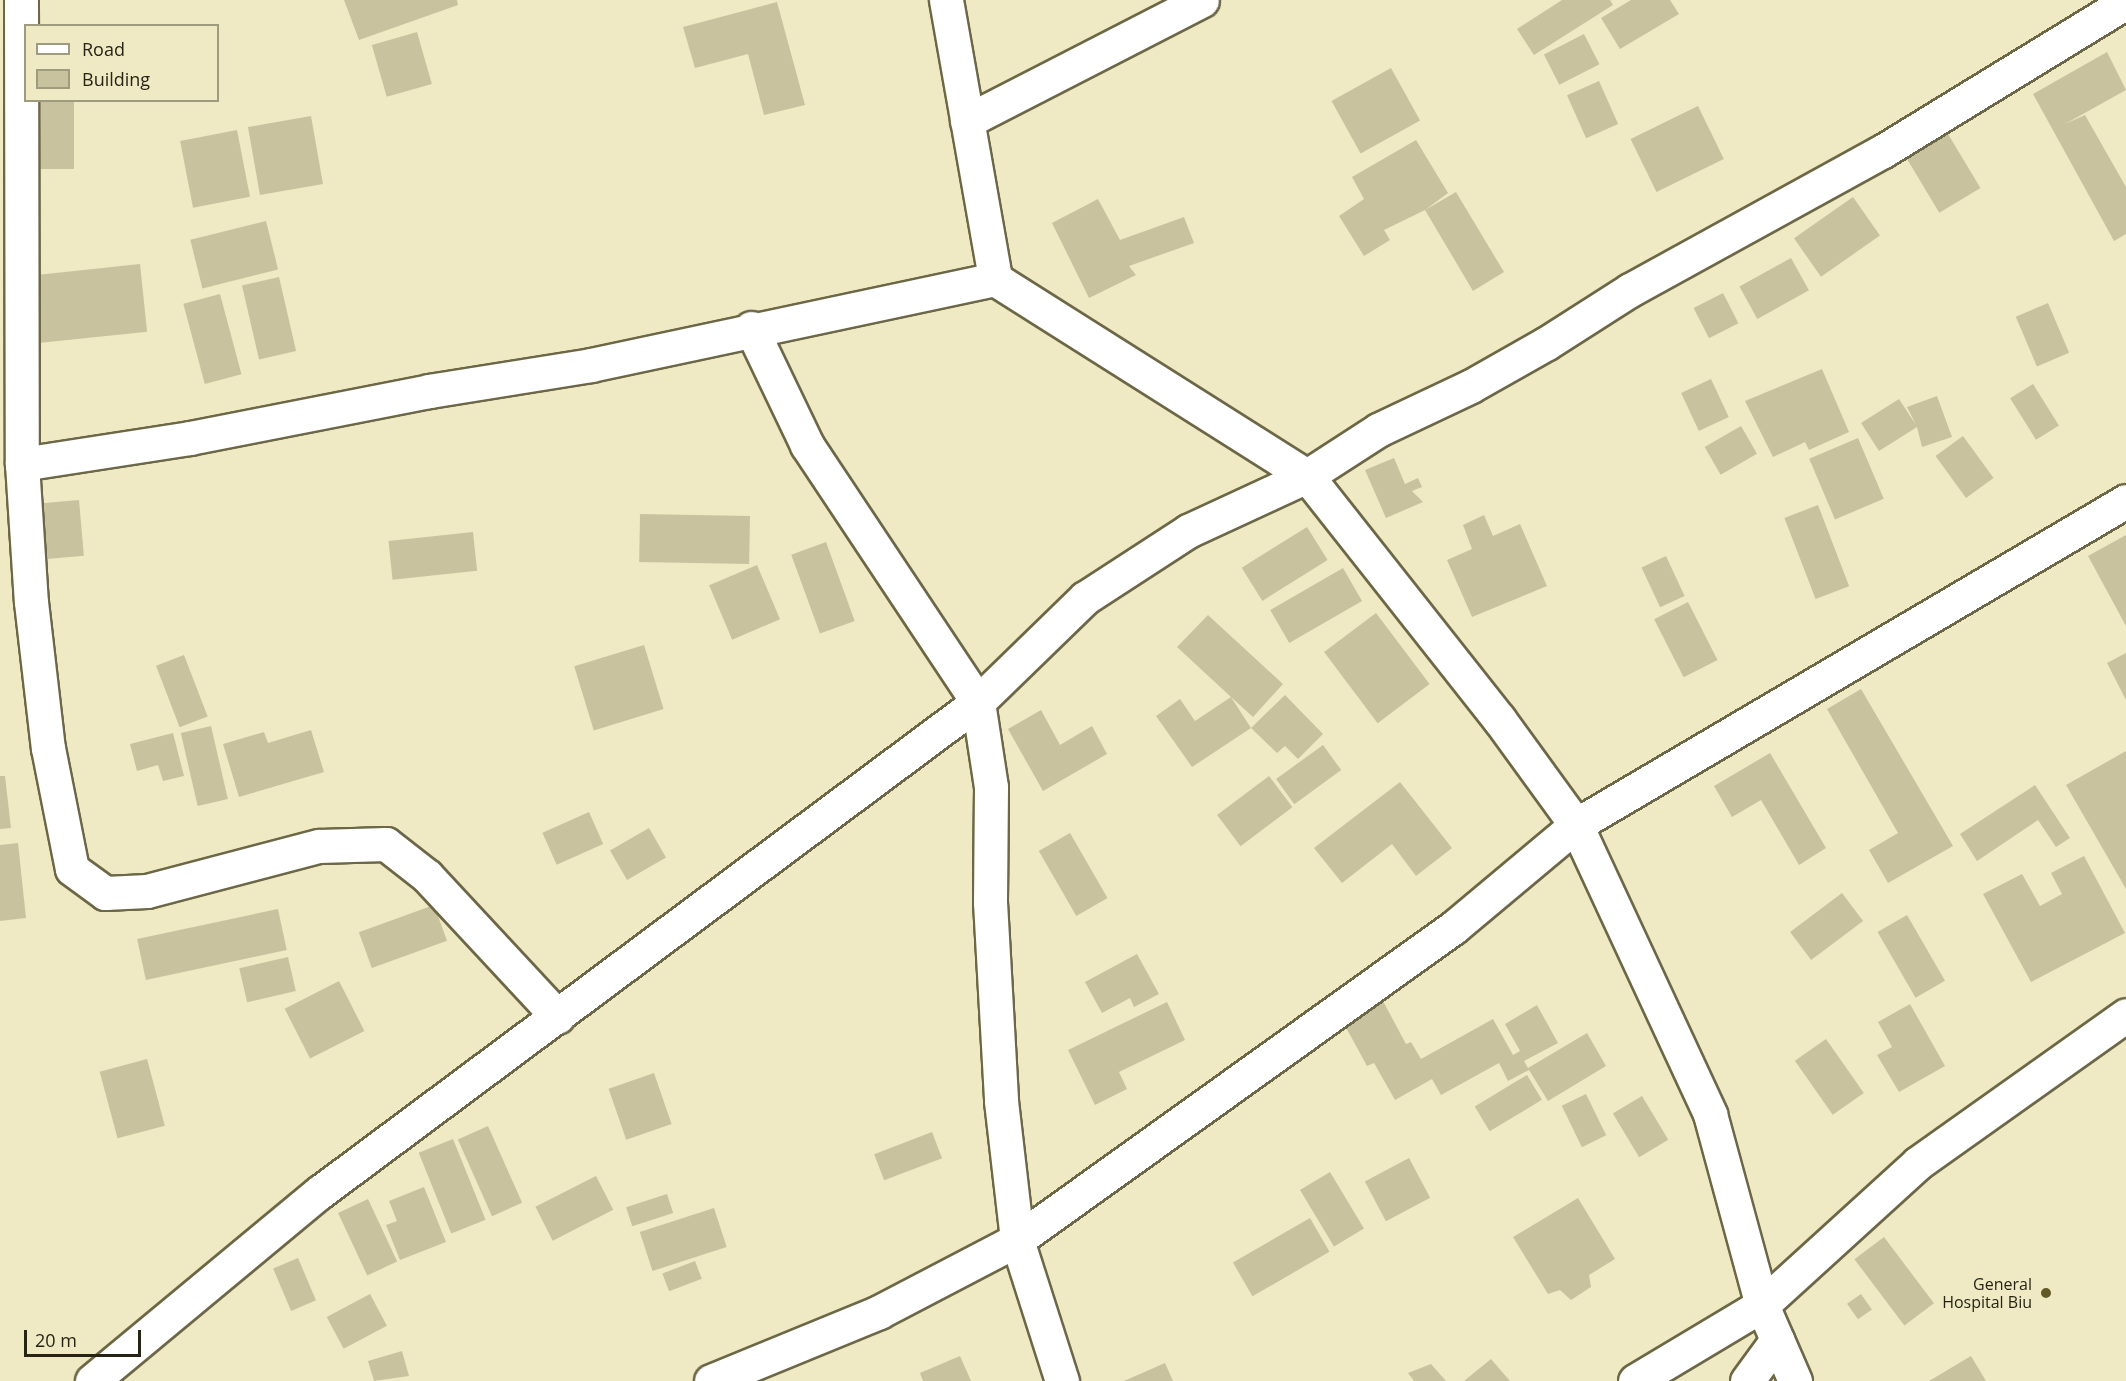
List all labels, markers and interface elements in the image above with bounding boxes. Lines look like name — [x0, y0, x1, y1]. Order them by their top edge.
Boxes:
legend — [24, 24, 219, 102]
text: Road — [82, 37, 125, 61]
text: Building — [82, 67, 150, 91]
place label: General Hospital Biu — [1942, 1274, 2032, 1312]
marker: General Hospital Biu — [2037, 1284, 2055, 1302]
scale bar — [27, 1318, 144, 1356]
text: 20 m — [35, 1328, 77, 1352]

